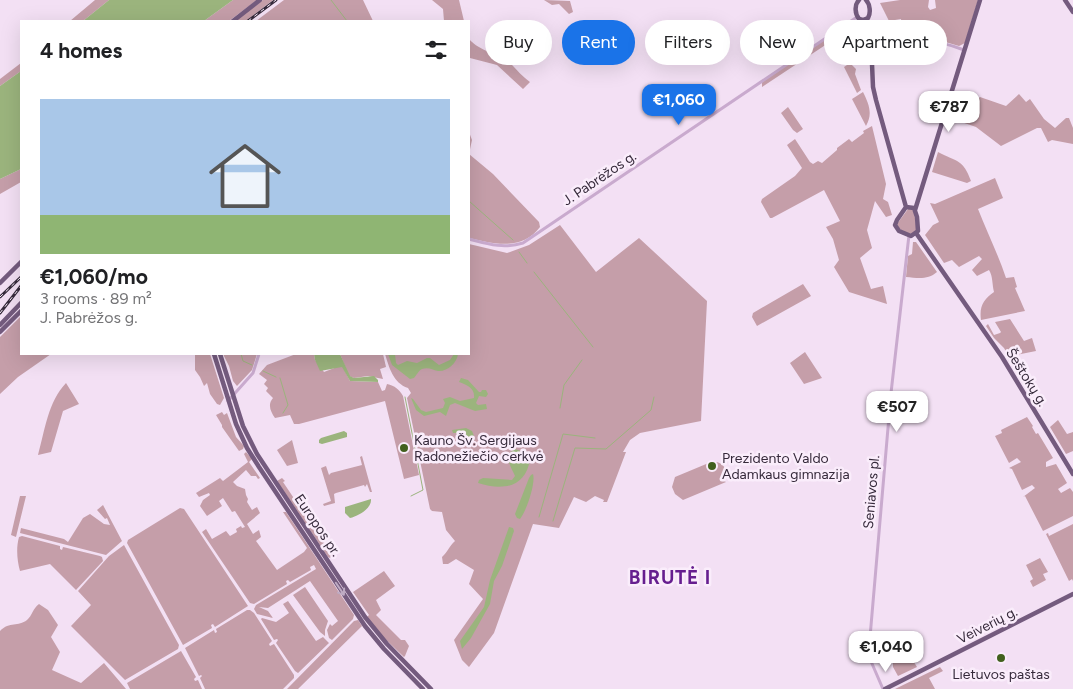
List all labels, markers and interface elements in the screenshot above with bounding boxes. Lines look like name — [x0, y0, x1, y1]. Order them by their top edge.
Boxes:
chip: Buy — [485, 20, 552, 65]
chip: Rent — [562, 20, 635, 65]
chip: Filters — [645, 20, 730, 65]
chip: New — [740, 20, 814, 65]
chip: Apartment — [824, 20, 947, 65]
icon: filters — [422, 36, 450, 64]
text: 4 homes — [40, 38, 122, 63]
pin: €1,060 — [638, 84, 720, 126]
text: €1,060 — [653, 90, 705, 109]
pin: €787 — [919, 90, 979, 133]
text: €787 — [930, 97, 968, 116]
icon: home — [200, 131, 290, 221]
street label: J. Pabrėžos g. — [559, 147, 639, 209]
text: €1,060/mo — [40, 264, 148, 289]
text: 3 rooms · 89 m² — [40, 289, 152, 308]
text: J. Pabrėžos g. — [40, 308, 138, 327]
street label: Šeštokų g. — [1002, 345, 1051, 410]
pin: €507 — [867, 390, 927, 433]
text: €507 — [877, 397, 917, 416]
place label: Kauno Šv. Sergijaus Radonežiečio cerkvė — [414, 432, 544, 465]
marker: Kauno Šv. Sergijaus Radonežiečio cerkvė — [398, 442, 410, 454]
place label: Prezidento Valdo Adamkaus gimnazija — [722, 450, 850, 483]
street label: Seniavos pl. — [860, 454, 883, 530]
marker: Prezidento Valdo Adamkaus gimnazija — [706, 460, 718, 472]
street label: Europos pr. — [291, 491, 345, 560]
district label: BIRUTĖ I — [629, 566, 711, 589]
one-way arrow — [335, 582, 345, 596]
street label: Veiverių g. — [954, 603, 1020, 648]
pin: €1,040 — [845, 630, 927, 673]
text: €1,040 — [860, 637, 912, 656]
marker: Lietuvos paštas — [995, 652, 1007, 664]
place label: Lietuvos paštas — [952, 666, 1050, 683]

